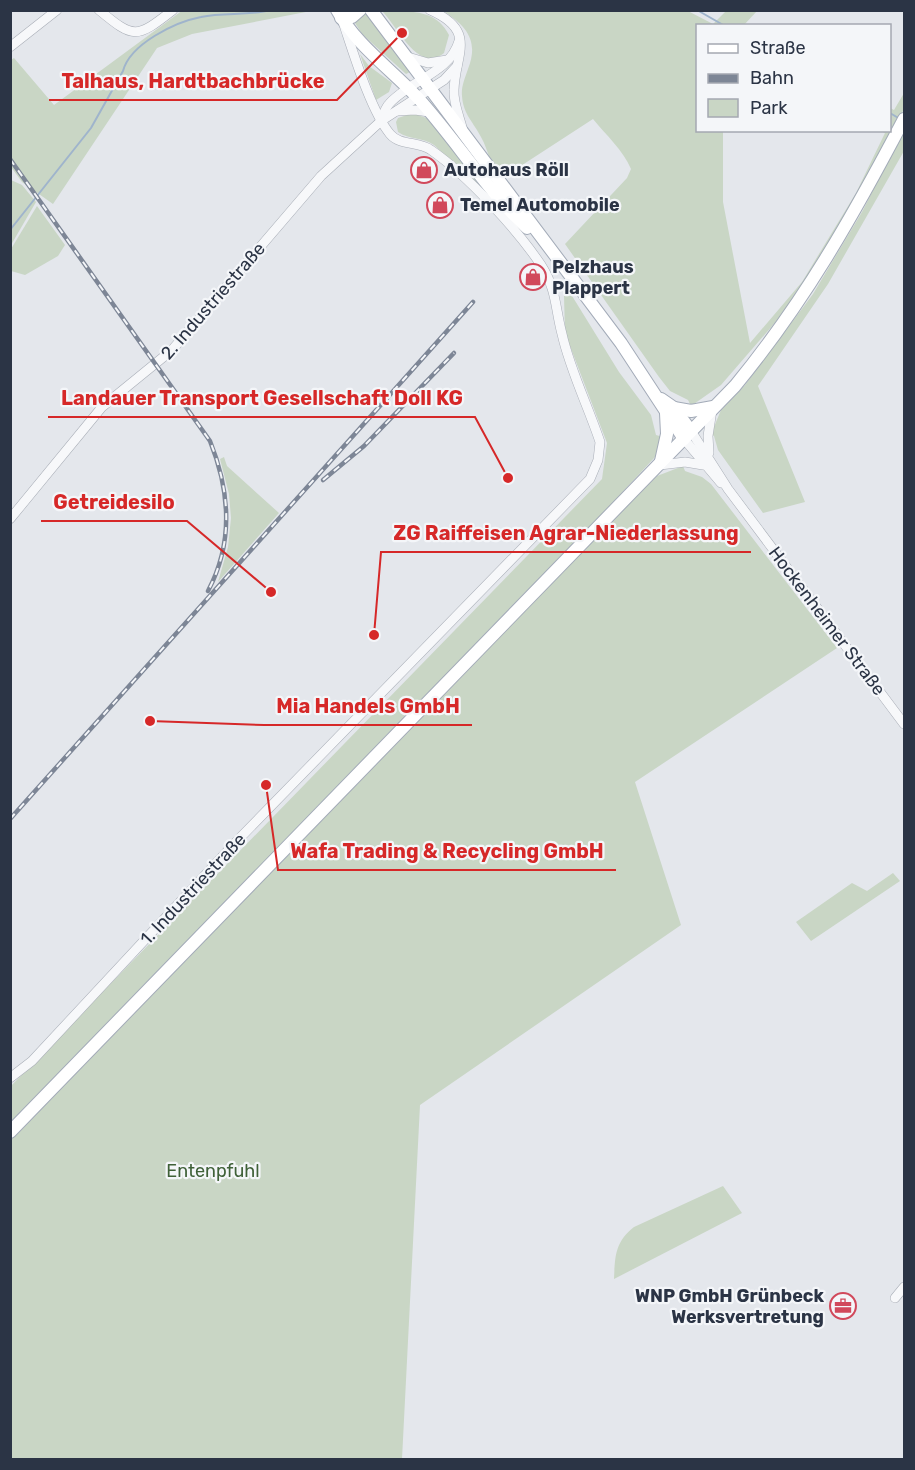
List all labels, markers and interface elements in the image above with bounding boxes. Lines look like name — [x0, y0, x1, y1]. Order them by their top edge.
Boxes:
legend — [696, 24, 891, 132]
text: Straße — [750, 37, 806, 59]
callout: Talhaus, Hardtbachbrücke — [49, 62, 337, 100]
text: Bahn — [750, 67, 794, 89]
text: Talhaus, Hardtbachbrücke — [61, 69, 325, 93]
text: Park — [750, 97, 788, 119]
shop icon: Autohaus Röll — [409, 155, 439, 185]
place label: Autohaus Röll — [444, 159, 569, 181]
shop icon: Temel Automobile — [425, 190, 455, 220]
place label: Temel Automobile — [460, 194, 620, 216]
street label: 2. Industriestraße — [156, 238, 270, 364]
place label: Pelzhaus Plappert — [552, 256, 634, 299]
shop icon: Pelzhaus Plappert — [518, 262, 548, 292]
callout: Landauer Transport Gesellschaft Doll KG — [48, 379, 475, 417]
text: Landauer Transport Gesellschaft Doll KG — [61, 386, 463, 410]
callout: Getreidesilo — [41, 483, 187, 521]
text: Getreidesilo — [53, 490, 175, 514]
callout: ZG Raiffeisen Agrar-Niederlassung — [381, 514, 751, 552]
text: ZG Raiffeisen Agrar-Niederlassung — [393, 521, 739, 545]
street label: Hockenheimer Straße — [764, 542, 890, 700]
callout: Mia Handels GmbH — [264, 687, 472, 725]
text: Mia Handels GmbH — [276, 694, 460, 718]
street label: 1. Industriestraße — [136, 828, 250, 950]
callout: Wafa Trading & Recycling GmbH — [278, 832, 616, 870]
text: Wafa Trading & Recycling GmbH — [290, 839, 604, 863]
park label: Entenpfuhl — [166, 1160, 260, 1182]
place label: WNP GmbH Grünbeck Werksvertretung — [635, 1285, 824, 1328]
office icon: WNP GmbH Grünbeck Werksvertretung — [828, 1291, 858, 1321]

